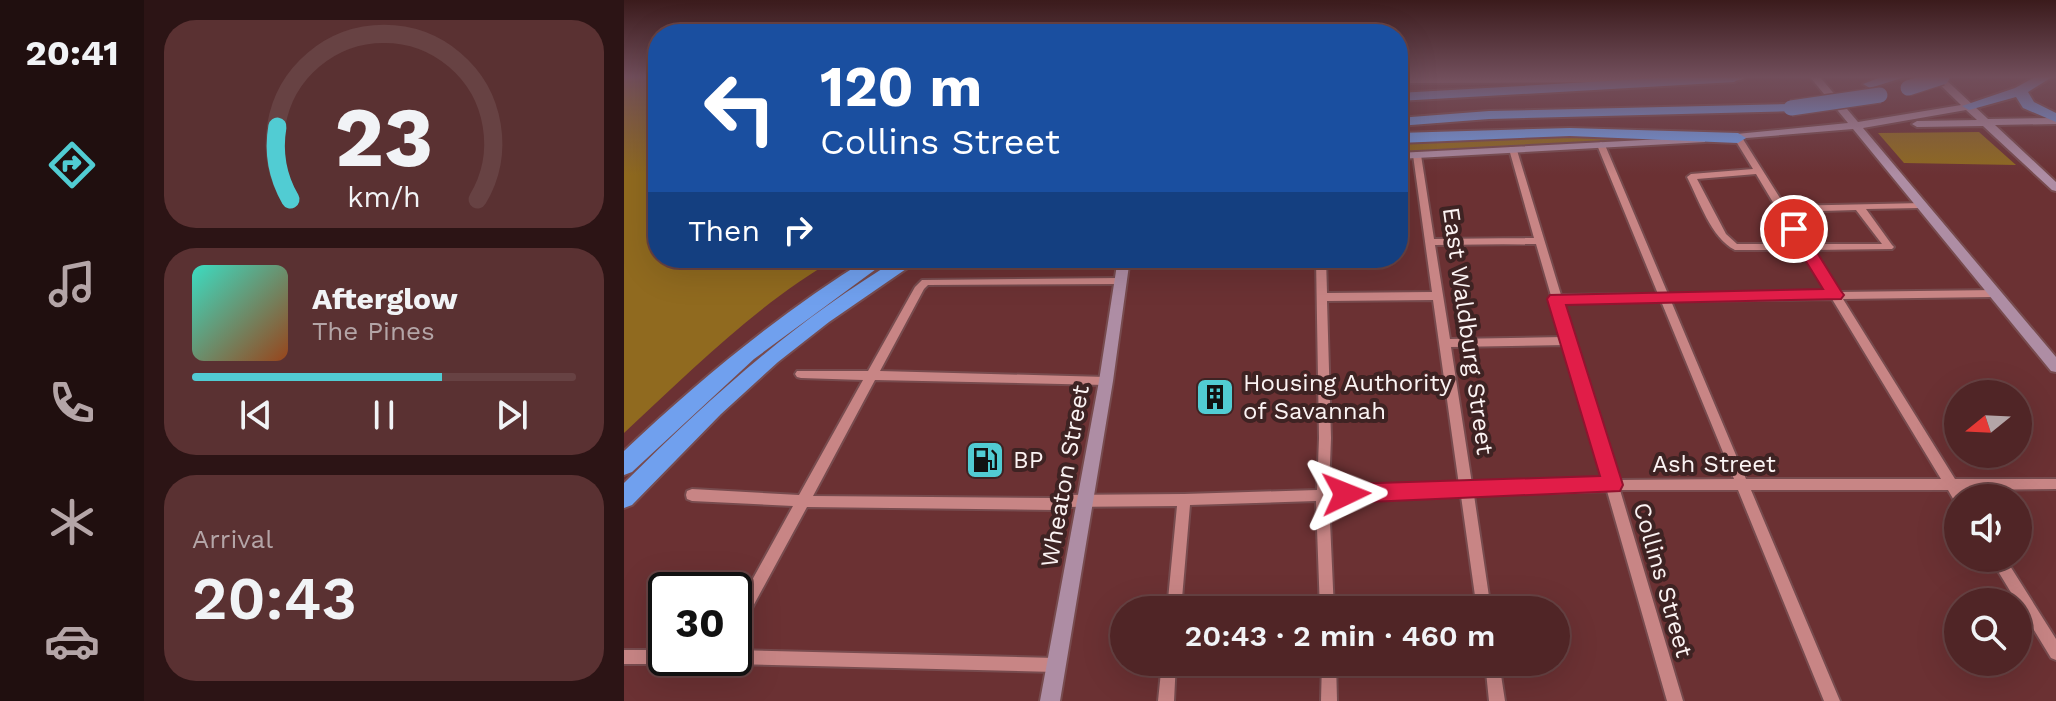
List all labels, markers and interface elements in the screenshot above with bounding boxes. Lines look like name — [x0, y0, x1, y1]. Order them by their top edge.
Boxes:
text: 20:41 — [25, 32, 119, 74]
text: 120 m — [820, 54, 982, 120]
icon: left — [688, 56, 792, 160]
text: 23 — [335, 89, 433, 186]
text: Collins Street — [820, 121, 1060, 163]
icon: directions — [44, 137, 100, 193]
text: km/h — [347, 180, 421, 214]
pin — [1760, 195, 1828, 263]
street label: East Waldburg Street — [1437, 206, 1499, 456]
icon: arrive — [1772, 207, 1816, 251]
icon: right — [776, 208, 820, 252]
text: Then — [688, 213, 760, 248]
icon: music — [44, 256, 100, 312]
text: Afterglow — [312, 281, 458, 316]
text: The Pines — [312, 316, 435, 346]
place label: Housing Authority of Savannah — [1243, 369, 1452, 425]
icon: phone — [44, 375, 100, 431]
building icon: Housing Authority of Savannah — [1194, 376, 1236, 418]
north arrow — [1944, 380, 2032, 468]
map controls — [1944, 380, 2032, 676]
street label: Wheaton Street — [1035, 383, 1095, 569]
icon: previous — [234, 393, 278, 437]
icon: pause — [362, 393, 406, 437]
icon: next — [490, 393, 534, 437]
fuel station icon: BP — [964, 439, 1006, 481]
place label: BP — [1013, 446, 1043, 474]
street label: Ash Street — [1652, 450, 1776, 478]
position arrow — [1304, 452, 1388, 536]
button: sound — [1944, 484, 2032, 572]
icon: climate — [44, 494, 100, 550]
street label: Collins Street — [1628, 499, 1698, 661]
text: Arrival — [192, 524, 273, 554]
text: 20:43 — [192, 563, 357, 634]
speed limit sign: 30 — [648, 572, 752, 676]
button: search — [1944, 588, 2032, 676]
icon: car — [44, 613, 100, 669]
text: 20:43 · 2 min · 460 m — [1185, 618, 1495, 653]

